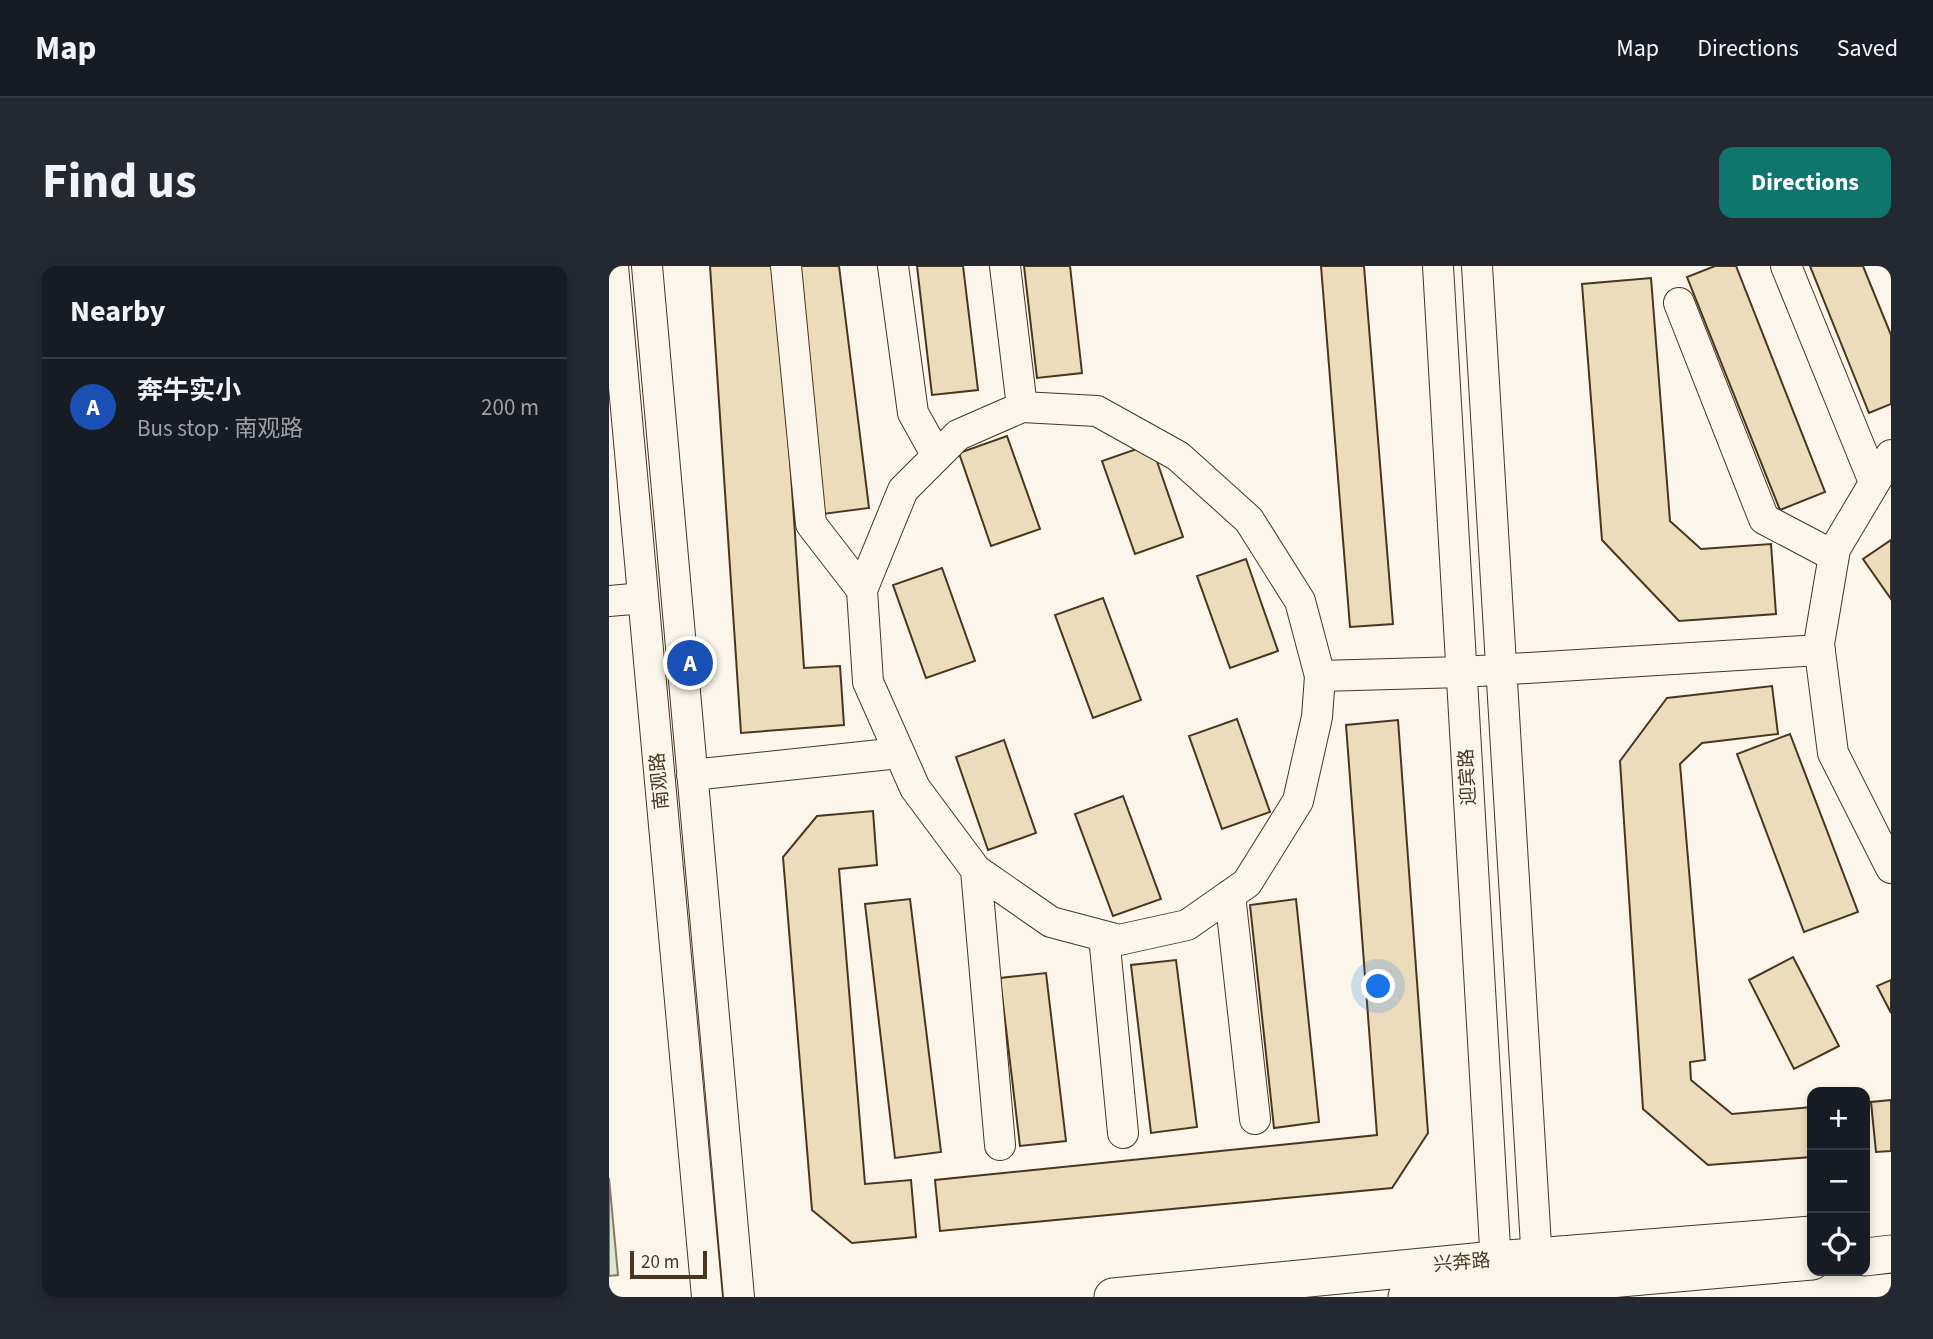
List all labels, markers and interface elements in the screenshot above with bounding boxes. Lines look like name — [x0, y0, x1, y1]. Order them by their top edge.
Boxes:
text: Map — [35, 25, 96, 72]
text: Map — [1616, 31, 1659, 66]
text: Directions — [1697, 31, 1799, 66]
text: Saved — [1837, 31, 1898, 66]
text: Find us — [42, 147, 197, 217]
button: Directions — [1719, 147, 1891, 218]
text: Nearby — [70, 290, 165, 333]
text: 奔牛实小 — [137, 372, 241, 409]
text: A — [86, 391, 100, 424]
text: 200 m — [481, 391, 539, 424]
text: Bus stop · 南观路 — [137, 412, 303, 445]
pin: A — [667, 637, 713, 689]
street label: 迎宾路 — [1453, 748, 1483, 806]
street label: 南观路 — [644, 751, 676, 811]
your location — [1361, 969, 1395, 1003]
map controls — [1807, 1087, 1870, 1276]
button: + — [1807, 1087, 1870, 1150]
button: − — [1807, 1150, 1870, 1213]
button: locate — [1807, 1213, 1870, 1276]
street label: 兴奔路 — [1432, 1247, 1492, 1279]
scale bar — [630, 1248, 707, 1280]
text: 20 m — [641, 1249, 679, 1276]

